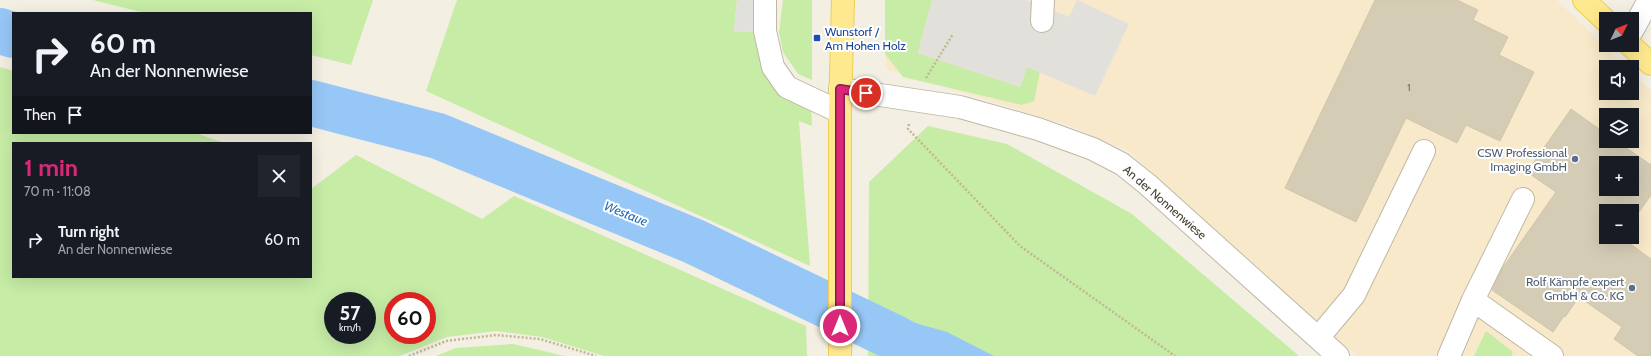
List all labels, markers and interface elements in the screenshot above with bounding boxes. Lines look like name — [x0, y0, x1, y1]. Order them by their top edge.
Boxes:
north arrow — [1599, 12, 1639, 52]
map controls — [1599, 12, 1639, 244]
place label: Wunstorf / Am Hohen Holz — [825, 24, 906, 53]
text: 60 m — [90, 26, 156, 60]
icon: right — [24, 28, 76, 80]
marker: Wunstorf / Am Hohen Holz — [812, 33, 822, 43]
text: An der Nonnenwiese — [90, 60, 248, 82]
button: sound — [1599, 60, 1639, 100]
pin — [849, 76, 883, 110]
house number: 1 — [1407, 81, 1411, 94]
icon: arrive — [855, 82, 877, 104]
icon: arrive — [64, 104, 86, 126]
text: Then — [24, 106, 56, 124]
button: layers — [1599, 108, 1639, 148]
place label: CSW Professional Imaging GmbH — [1477, 145, 1567, 174]
text: 1 min — [24, 153, 78, 182]
marker: CSW Professional Imaging GmbH — [1570, 154, 1580, 164]
button: close — [258, 155, 300, 197]
button: + — [1599, 156, 1639, 196]
street label: An der Nonnenwiese — [1120, 162, 1210, 242]
text: 70 m · 11:08 — [24, 183, 91, 199]
water label: Westaue — [602, 197, 650, 229]
button: − — [1599, 204, 1639, 244]
text: Turn right — [58, 223, 119, 241]
icon: right — [24, 229, 46, 251]
text: 60 m — [264, 231, 300, 249]
text: An der Nonnenwiese — [58, 241, 172, 257]
place label: Rolf Kämpfe expert GmbH & Co. KG — [1526, 274, 1624, 303]
marker: Rolf Kämpfe expert GmbH & Co. KG — [1627, 283, 1637, 293]
speed limit sign: 60 — [384, 292, 436, 344]
text: 57 — [340, 301, 360, 325]
position arrow — [819, 305, 861, 347]
text: km/h — [339, 321, 361, 334]

